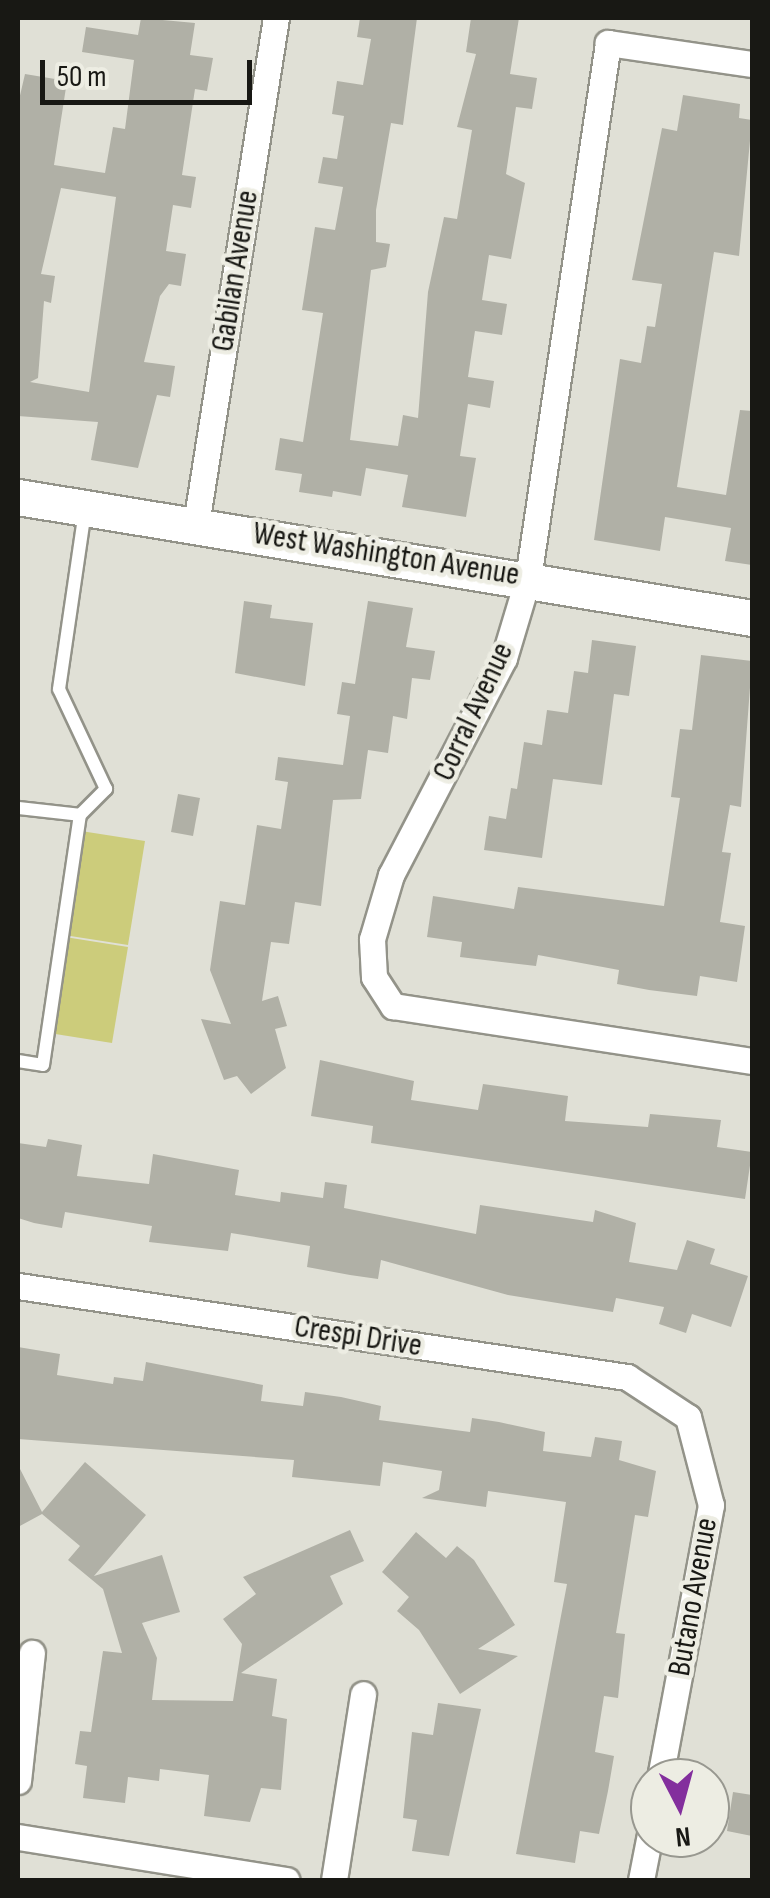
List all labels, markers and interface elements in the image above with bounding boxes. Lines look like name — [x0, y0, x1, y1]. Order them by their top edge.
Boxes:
scale bar — [45, 40, 258, 102]
text: 50 m — [57, 59, 106, 95]
street label: Gabilan Avenue — [204, 188, 268, 354]
street label: West Washington Avenue — [250, 515, 522, 595]
street label: Corral Avenue — [425, 637, 523, 787]
street label: Crespi Drive — [292, 1308, 424, 1366]
street label: Butano Avenue — [661, 1515, 727, 1679]
north arrow — [630, 1758, 730, 1858]
text: N — [674, 1819, 692, 1854]

